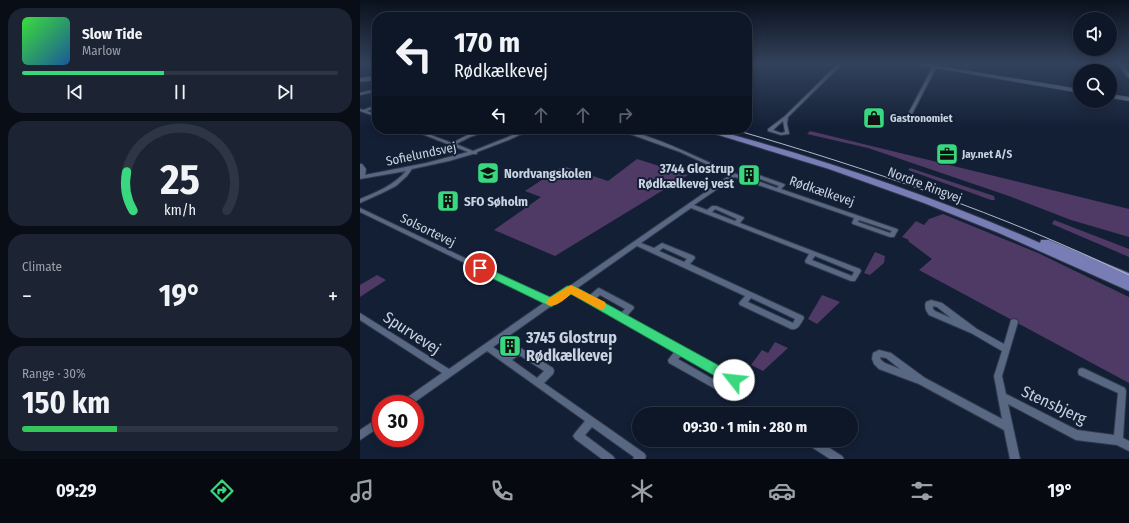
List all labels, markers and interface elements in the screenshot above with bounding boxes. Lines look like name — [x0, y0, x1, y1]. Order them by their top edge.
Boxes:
map controls — [1073, 12, 1117, 108]
button: sound — [1073, 12, 1117, 56]
text: Slow Tide — [82, 25, 142, 43]
text: 170 m — [454, 26, 520, 59]
icon: left — [388, 28, 440, 80]
text: Marlow — [82, 43, 121, 58]
text: Rødkælkevej — [454, 60, 548, 82]
button: search — [1073, 64, 1117, 108]
icon: previous — [64, 81, 86, 103]
icon: pause — [169, 81, 191, 103]
icon: next — [274, 81, 296, 103]
icon: left — [488, 104, 510, 126]
icon: ahead — [530, 104, 552, 126]
icon: ahead — [572, 104, 594, 126]
icon: right — [614, 104, 636, 126]
shop icon: Gastronomiet — [861, 105, 887, 131]
place label: Gastronomiet — [890, 112, 953, 125]
street label: Sofielundsvej — [385, 139, 457, 169]
office icon: Jay.net A/S — [934, 141, 960, 167]
place label: Jay.net A/S — [961, 148, 1012, 161]
text: 25 — [159, 155, 200, 205]
school or university icon: Nordvangskolen — [475, 160, 501, 186]
place label: 3744 Glostrup Rødkælkevej vest — [638, 161, 734, 191]
building icon: 3744 Glostrup Rødkælkevej vest — [736, 162, 762, 188]
street label: Nordre Ringvej — [886, 164, 964, 206]
place label: Nordvangskolen — [504, 166, 592, 181]
street label: Rødkælkevej — [788, 173, 856, 209]
building icon: SFO Søholm — [435, 188, 461, 214]
place label: SFO Søholm — [464, 194, 528, 209]
text: km/h — [164, 202, 196, 219]
street label: Solsortevej — [398, 210, 458, 250]
pin — [463, 251, 497, 285]
icon: arrive — [469, 257, 491, 279]
text: Climate — [22, 259, 62, 274]
text: 19° — [159, 278, 201, 314]
text: − — [22, 283, 32, 310]
text: + — [328, 283, 338, 310]
street label: Spurvevej — [380, 308, 444, 358]
place label: 3745 Glostrup Rødkælkevej — [525, 328, 617, 365]
building icon: 3745 Glostrup Rødkælkevej — [497, 333, 523, 359]
position arrow — [713, 359, 755, 401]
text: Range · 30% — [22, 366, 86, 381]
street label: Stensbjerg — [1019, 382, 1090, 428]
text: 150 km — [22, 385, 110, 421]
speed limit sign: 30 — [372, 395, 424, 447]
text: 09:30 · 1 min · 280 m — [683, 418, 807, 436]
icon: directions — [208, 477, 236, 505]
icon: music — [348, 477, 376, 505]
icon: phone — [488, 477, 516, 505]
icon: climate — [628, 477, 656, 505]
icon: car — [768, 477, 796, 505]
icon: filters — [908, 477, 936, 505]
text: 09:29 — [56, 480, 97, 502]
text: 19° — [1048, 480, 1073, 502]

